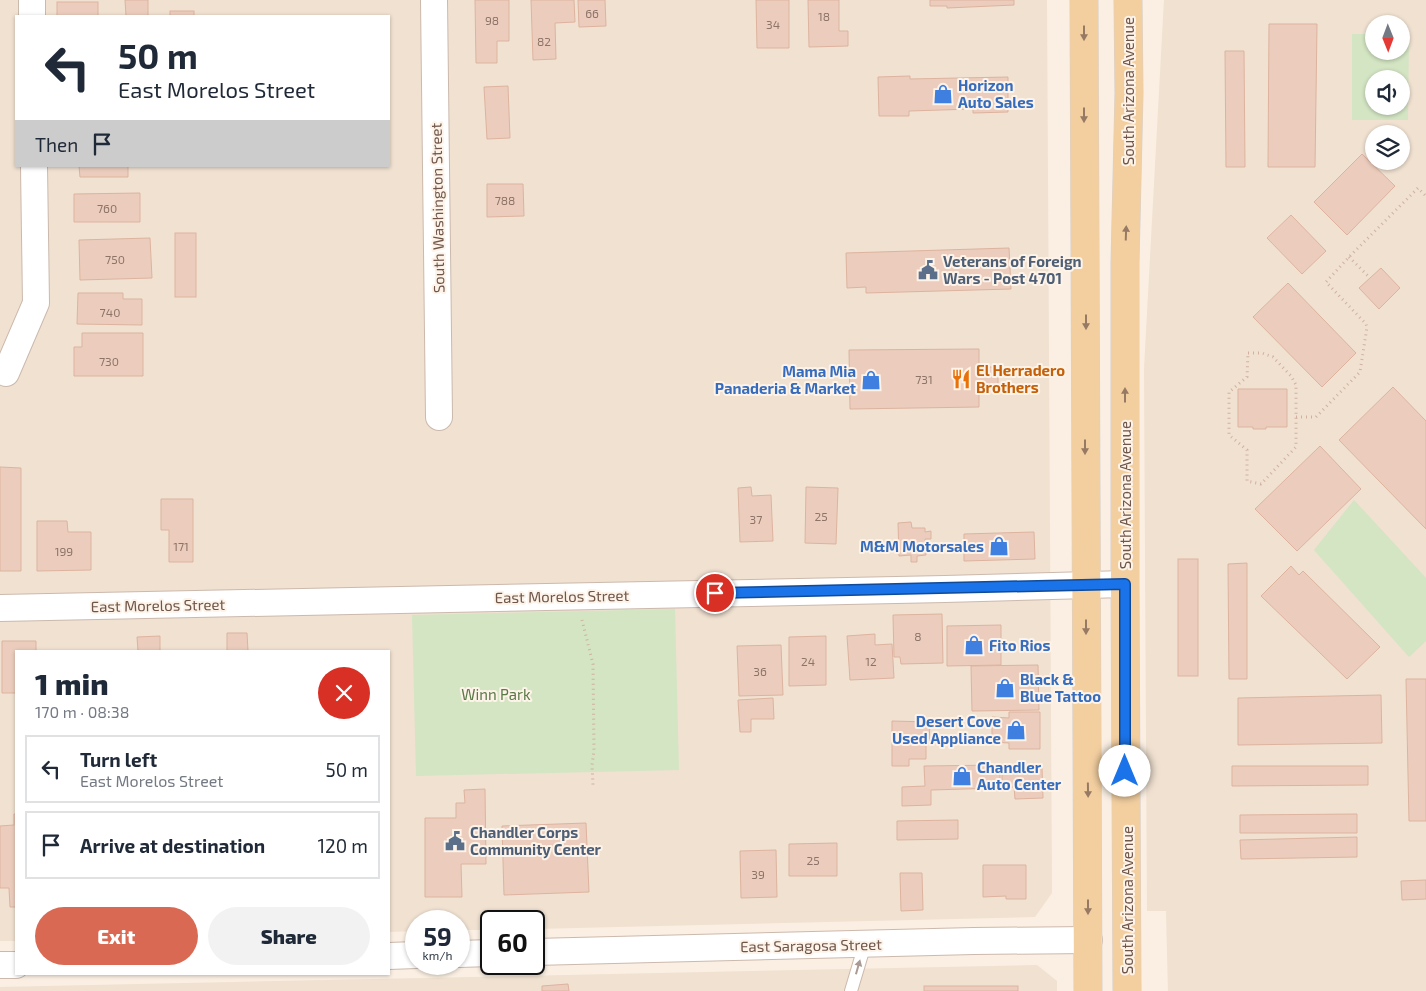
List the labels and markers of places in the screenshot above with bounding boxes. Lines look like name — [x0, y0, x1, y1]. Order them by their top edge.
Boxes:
place label: Horizon Auto Sales — [958, 76, 1034, 111]
shop icon: Horizon Auto Sales — [932, 83, 954, 105]
place label: Veterans of Foreign Wars - Post 4701 — [943, 252, 1082, 287]
public building icon: Veterans of Foreign Wars - Post 4701 — [917, 259, 939, 281]
place label: El Herradero Brothers — [976, 361, 1065, 396]
place label: Mama Mia Panaderia & Market — [715, 362, 856, 397]
restaurant icon: El Herradero Brothers — [950, 368, 972, 390]
shop icon: Mama Mia Panaderia & Market — [860, 369, 882, 391]
shop icon: M&M Motorsales — [988, 535, 1010, 557]
place label: M&M Motorsales — [860, 537, 984, 555]
pin — [694, 572, 736, 614]
shop icon: Fito Rios — [963, 634, 985, 656]
place label: Fito Rios — [989, 636, 1050, 654]
place label: Black & Blue Tattoo — [1020, 670, 1101, 705]
shop icon: Black & Blue Tattoo — [994, 677, 1016, 699]
place label: Desert Cove Used Appliance — [892, 712, 1001, 747]
shop icon: Desert Cove Used Appliance — [1005, 719, 1027, 741]
place label: Chandler Auto Center — [977, 758, 1062, 793]
shop icon: Chandler Auto Center — [951, 765, 973, 787]
place label: Chandler Corps Community Center — [470, 823, 602, 859]
public building icon: Chandler Corps Community Center — [444, 830, 466, 852]

